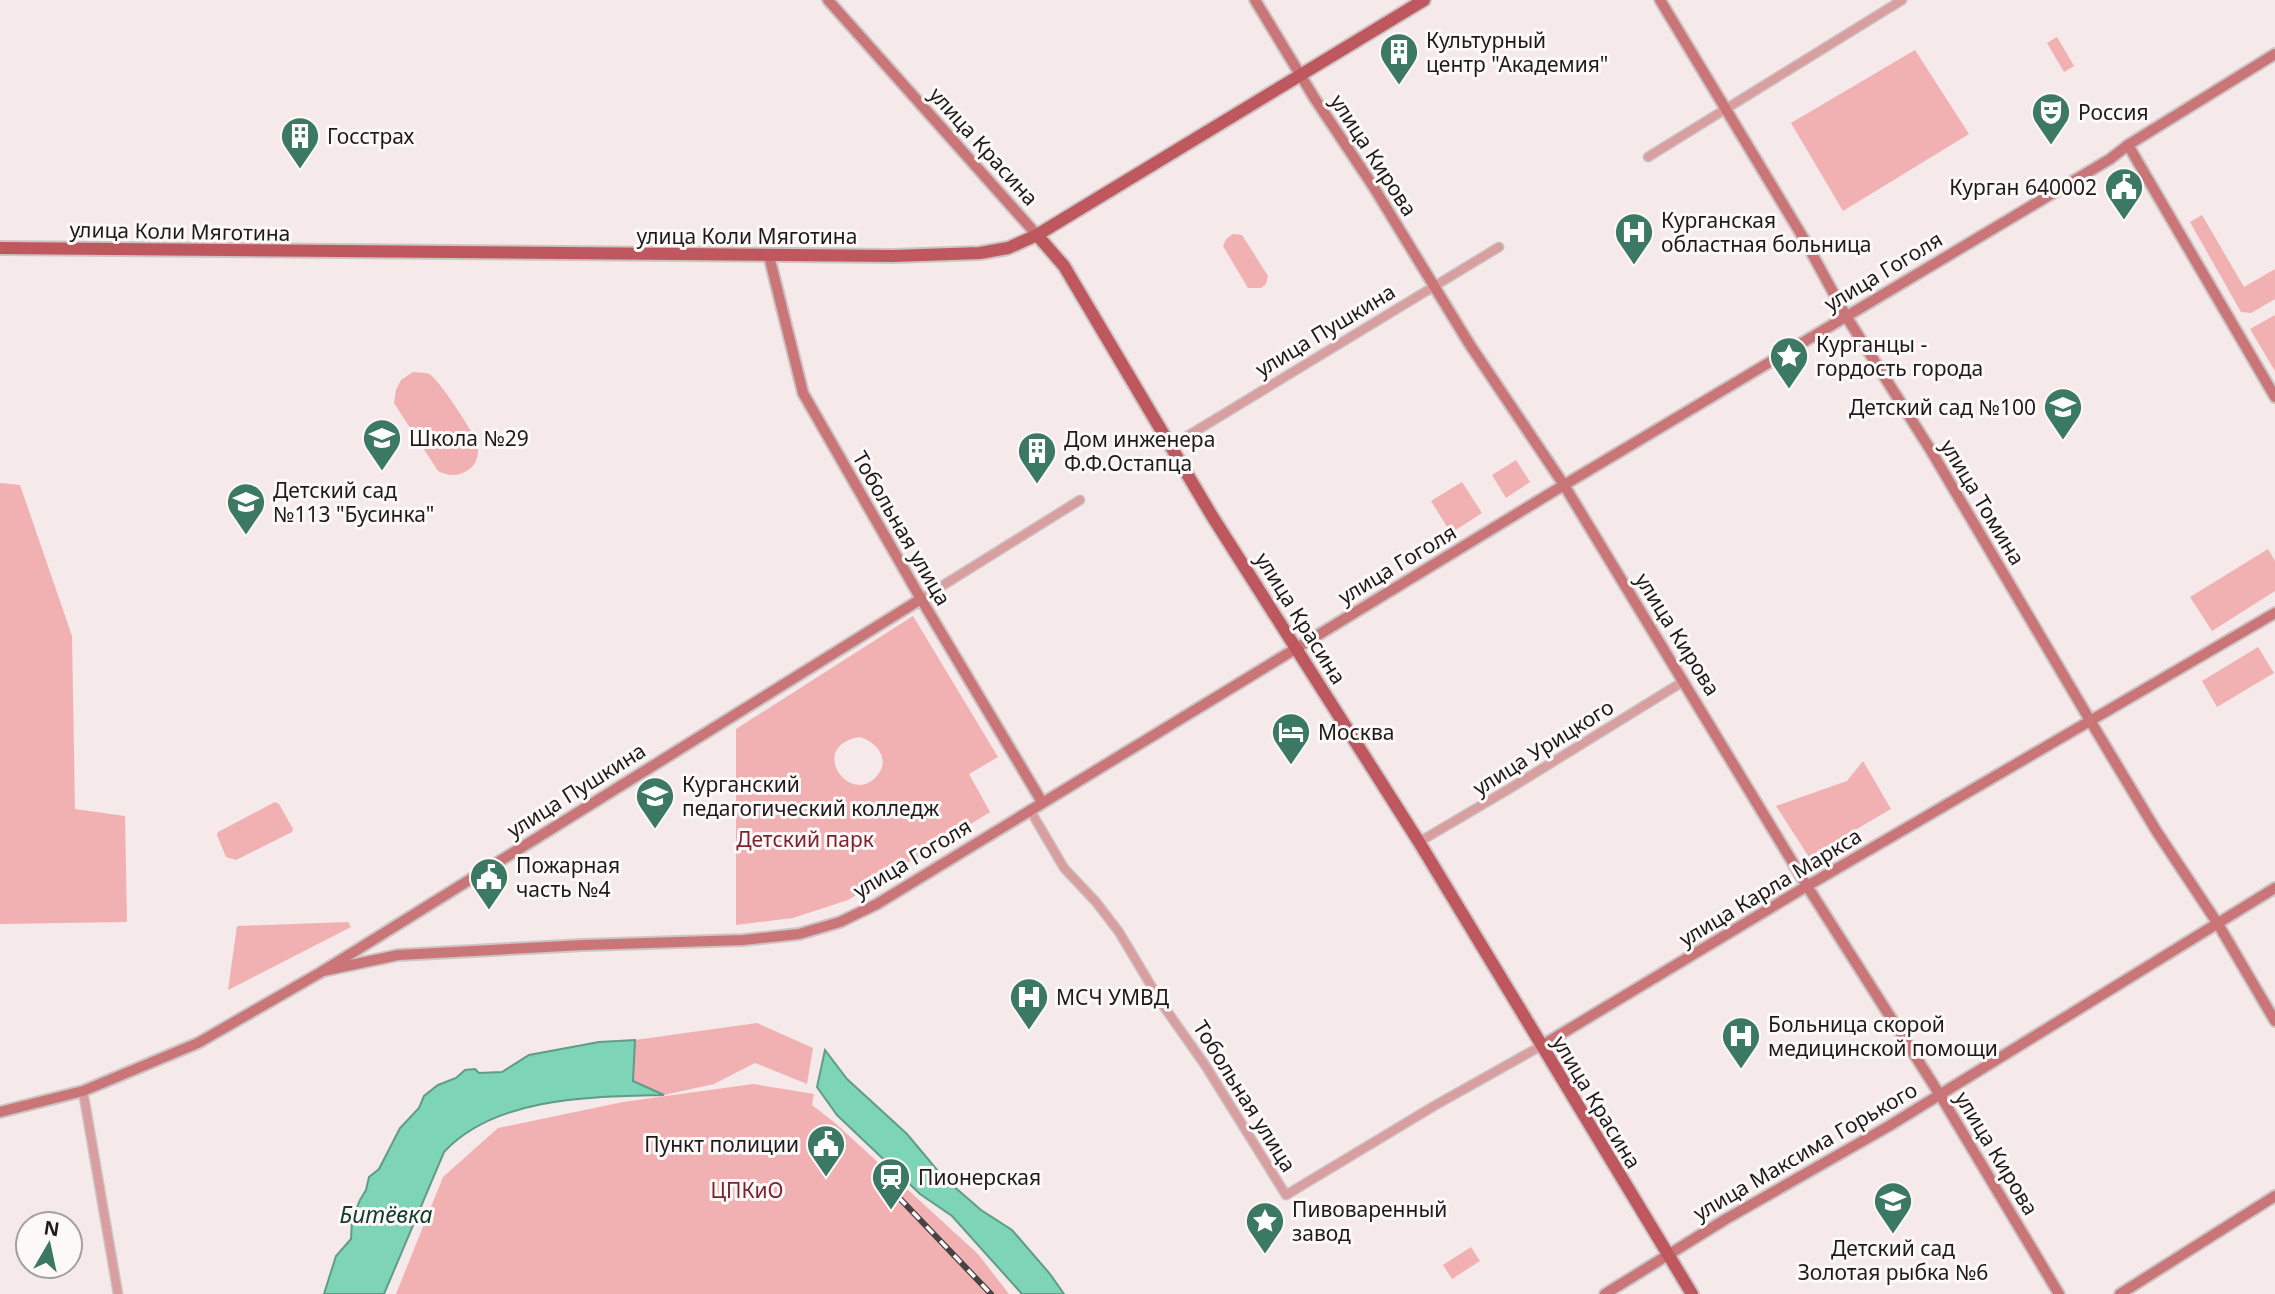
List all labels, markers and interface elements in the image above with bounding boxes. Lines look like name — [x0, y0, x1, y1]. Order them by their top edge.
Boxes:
place label: Культурный центр "Академия" — [1426, 26, 1608, 78]
building icon: Культурный центр "Академия" — [1378, 31, 1420, 86]
street label: улица Красина — [923, 81, 1045, 211]
street label: улица Кирова — [1324, 89, 1424, 221]
theatre icon: Россия — [2030, 91, 2072, 146]
place label: Россия — [2078, 98, 2149, 126]
building icon: Госстрах — [279, 115, 321, 170]
place label: Госстрах — [327, 122, 415, 150]
public building icon: Курган 640002 — [2103, 166, 2145, 221]
place label: Курган 640002 — [1949, 173, 2097, 201]
place label: Курганская областная больница — [1661, 206, 1872, 258]
hospital icon: Курганская областная больница — [1613, 211, 1655, 266]
street label: улица Коли Мяготина — [69, 215, 291, 247]
street label: улица Коли Мяготина — [637, 222, 857, 250]
street label: улица Гоголя — [1819, 225, 1947, 317]
street label: улица Пушкина — [1250, 277, 1400, 383]
place label: Курганцы - гордость города — [1816, 330, 1983, 382]
place icon: Курганцы - гордость города — [1768, 335, 1810, 390]
school or university icon: Детский сад №100 — [2042, 386, 2084, 441]
place label: Детский сад №100 — [1849, 393, 2036, 421]
school or university icon: Школа №29 — [361, 417, 403, 472]
place label: Школа №29 — [409, 424, 529, 452]
place label: Дом инженера Ф.Ф.Остапца — [1064, 425, 1215, 477]
building icon: Дом инженера Ф.Ф.Остапца — [1016, 430, 1058, 485]
street label: улица Томина — [1934, 434, 2032, 570]
street label: Тобольная улица — [846, 446, 958, 610]
place label: Детский сад №113 "Бусинка" — [273, 476, 434, 528]
school or university icon: Детский сад №113 "Бусинка" — [225, 481, 267, 536]
street label: улица Гоголя — [1333, 518, 1461, 610]
street label: улица Красина — [1249, 547, 1353, 689]
street label: улица Кирова — [1629, 567, 1727, 701]
street label: улица Урицкого — [1467, 692, 1619, 802]
hotel icon: Москва — [1270, 711, 1312, 766]
place label: Москва — [1318, 718, 1395, 746]
street label: улица Пушкина — [501, 736, 651, 844]
place label: Курганский педагогический колледж — [682, 770, 939, 822]
school or university icon: Курганский педагогический колледж — [634, 775, 676, 830]
street label: улица Гоголя — [848, 812, 976, 904]
street label: улица Карла Маркса — [1674, 821, 1866, 953]
park label: Детский парк — [736, 825, 874, 853]
place label: Пожарная часть №4 — [516, 851, 620, 903]
public building icon: Пожарная часть №4 — [468, 856, 510, 911]
hospital icon: МСЧ УМВД — [1008, 976, 1050, 1031]
place label: МСЧ УМВД — [1056, 983, 1170, 1011]
place label: Больница скорой медицинской помощи — [1768, 1010, 1998, 1062]
street label: Тобольная улица — [1187, 1015, 1303, 1177]
hospital icon: Больница скорой медицинской помощи — [1720, 1015, 1762, 1070]
street label: улица Красина — [1546, 1030, 1648, 1174]
street label: улица Максима Горького — [1688, 1075, 1922, 1227]
street label: улица Кирова — [1949, 1086, 2045, 1220]
public building icon: Пункт полиции — [805, 1123, 847, 1178]
place label: Пункт полиции — [644, 1130, 799, 1158]
station icon: Пионерская — [870, 1156, 912, 1211]
place label: Пионерская — [918, 1163, 1041, 1191]
park label: ЦПКиО — [710, 1176, 784, 1204]
school or university icon: Детский сад Золотая рыбка №6 — [1872, 1180, 1914, 1235]
place label: Пивоваренный завод — [1292, 1195, 1447, 1247]
water label: Битёвка — [340, 1198, 432, 1230]
place icon: Пивоваренный завод — [1244, 1200, 1286, 1255]
north arrow — [14, 1210, 84, 1280]
text: N — [42, 1214, 61, 1242]
place label: Детский сад Золотая рыбка №6 — [1798, 1234, 1988, 1286]

